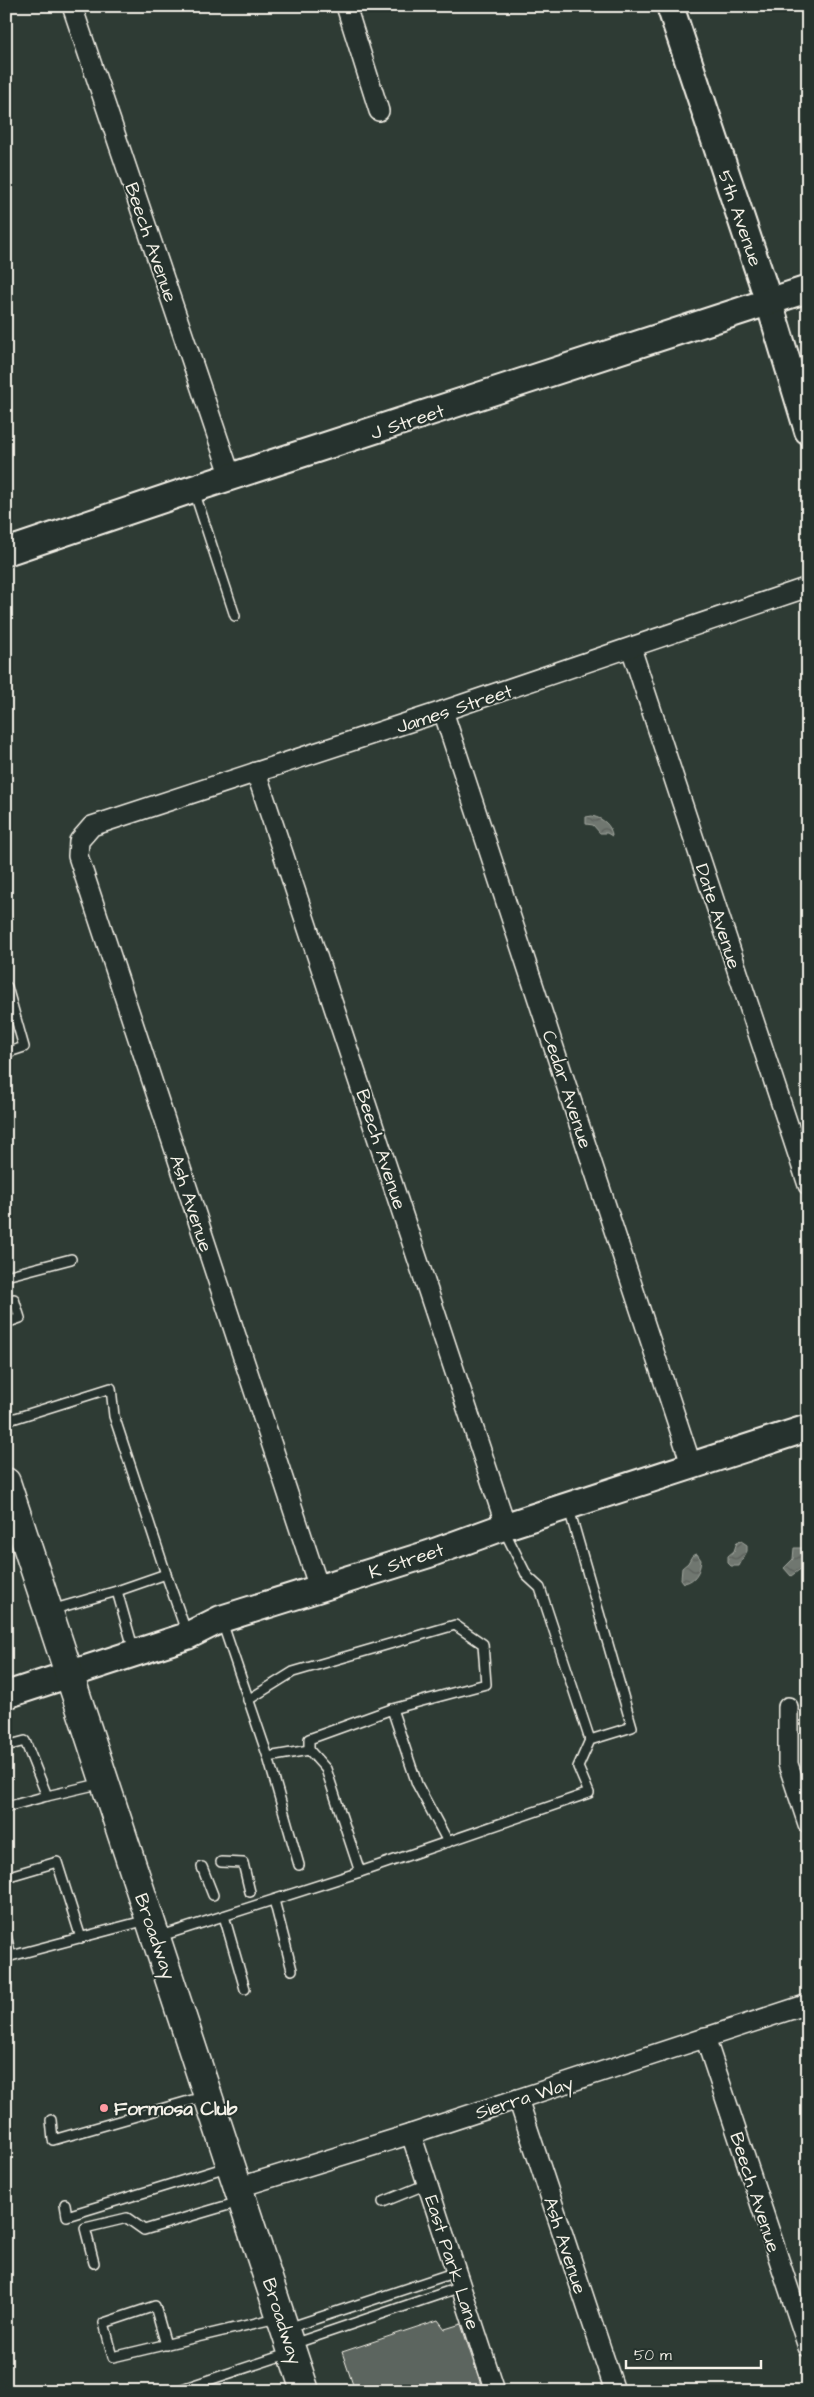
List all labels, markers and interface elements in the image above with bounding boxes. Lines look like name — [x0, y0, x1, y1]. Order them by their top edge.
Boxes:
street label: 5th Avenue — [711, 167, 769, 270]
street label: Beech Avenue — [117, 179, 184, 306]
street label: J Street — [367, 398, 448, 447]
street label: James Street — [393, 678, 516, 741]
street label: Date Avenue — [688, 860, 747, 973]
street label: Cedar Avenue — [535, 1027, 598, 1152]
street label: Beech Avenue — [348, 1086, 413, 1213]
street label: Ash Avenue — [162, 1152, 219, 1255]
street label: K Street — [365, 1536, 448, 1586]
street label: Broadway — [126, 1890, 182, 1984]
street label: Sierra Way — [472, 2070, 578, 2128]
place label: Formosa Club — [114, 2096, 238, 2123]
marker: Formosa Club — [98, 2102, 110, 2114]
street label: Beech Avenue — [722, 2129, 787, 2256]
street label: East Park Lane — [417, 2192, 486, 2333]
street label: Ash Avenue — [536, 2194, 593, 2297]
street label: Broadway — [254, 2275, 308, 2369]
scale bar — [626, 2337, 762, 2369]
text: 50 m — [634, 2345, 672, 2366]

